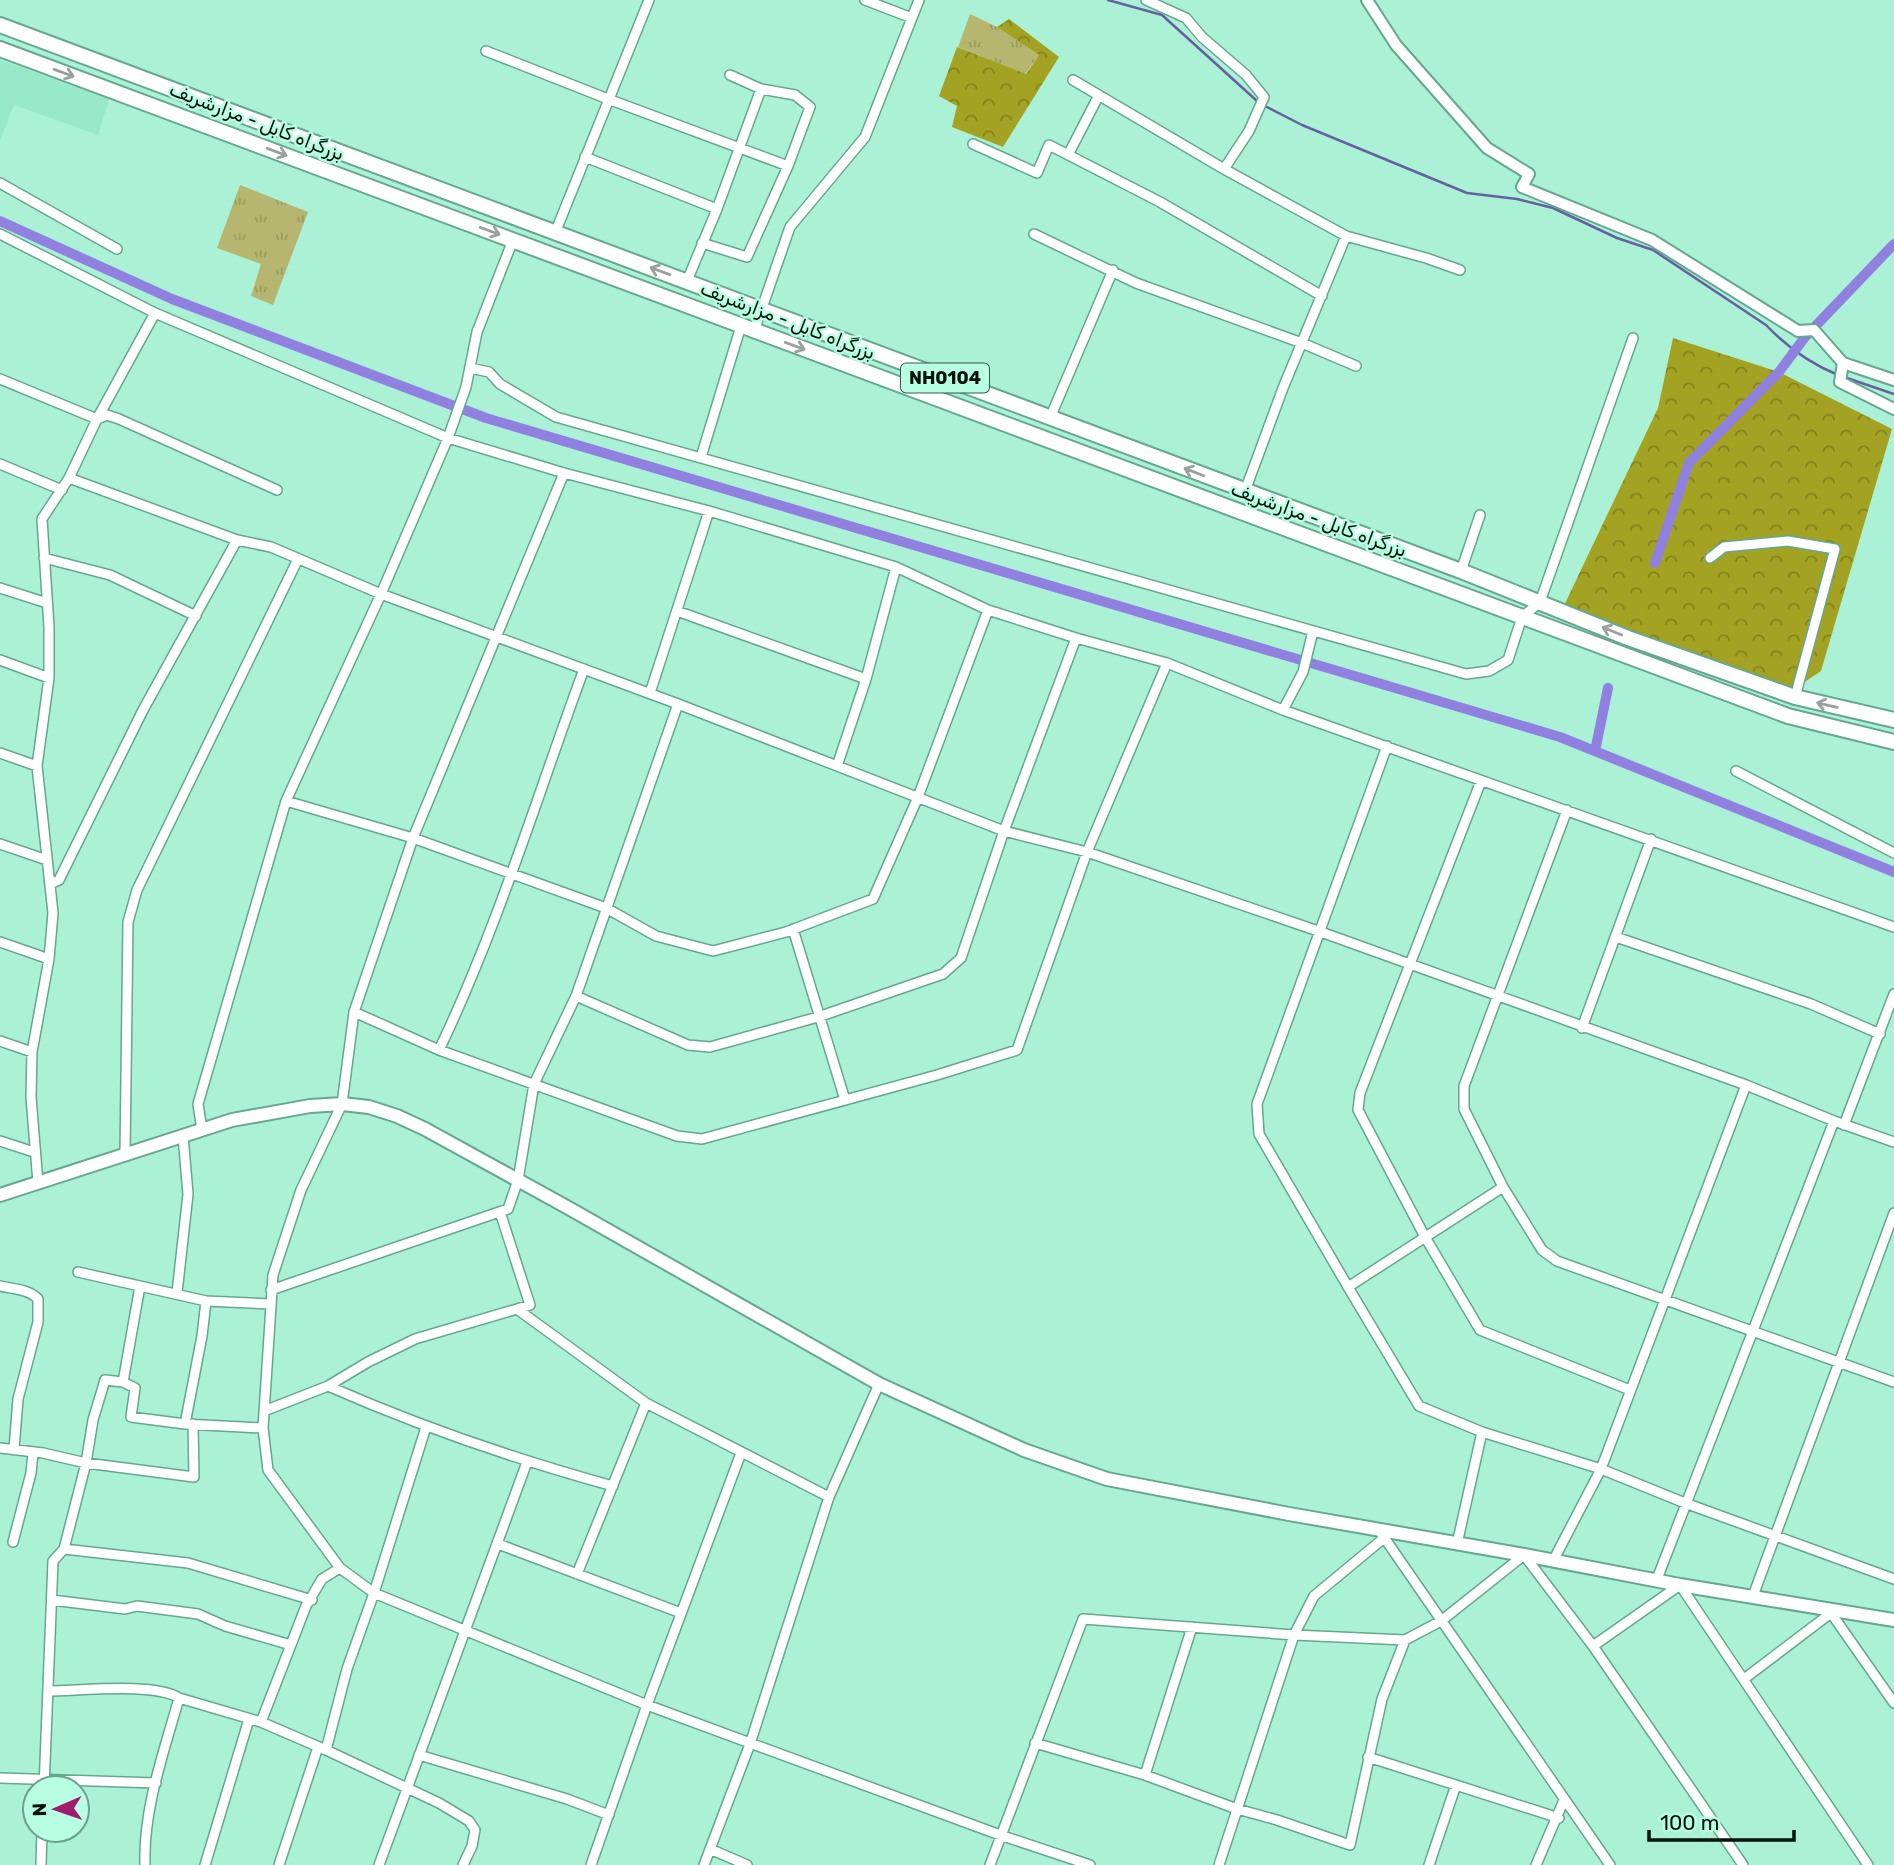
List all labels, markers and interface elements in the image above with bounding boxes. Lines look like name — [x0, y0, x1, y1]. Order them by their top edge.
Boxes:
one-way arrow — [52, 67, 74, 80]
street label: بزرگراه کابل - مزارشریف — [166, 78, 348, 165]
one-way arrow — [266, 147, 288, 159]
one-way arrow — [479, 226, 501, 239]
one-way arrow — [649, 264, 671, 276]
street label: بزرگراه کابل - مزارشریف — [697, 277, 879, 364]
one-way arrow — [783, 341, 805, 354]
road number: NH0104 — [901, 364, 989, 392]
one-way arrow — [1183, 465, 1205, 477]
street label: بزرگراه کابل - مزارشریف — [1228, 477, 1410, 562]
one-way arrow — [1602, 624, 1624, 637]
one-way arrow — [1817, 697, 1839, 710]
north arrow — [21, 1774, 91, 1844]
scale bar — [1649, 1798, 1794, 1842]
text: N — [28, 1802, 51, 1817]
text: 100 m — [1660, 1810, 1719, 1835]

